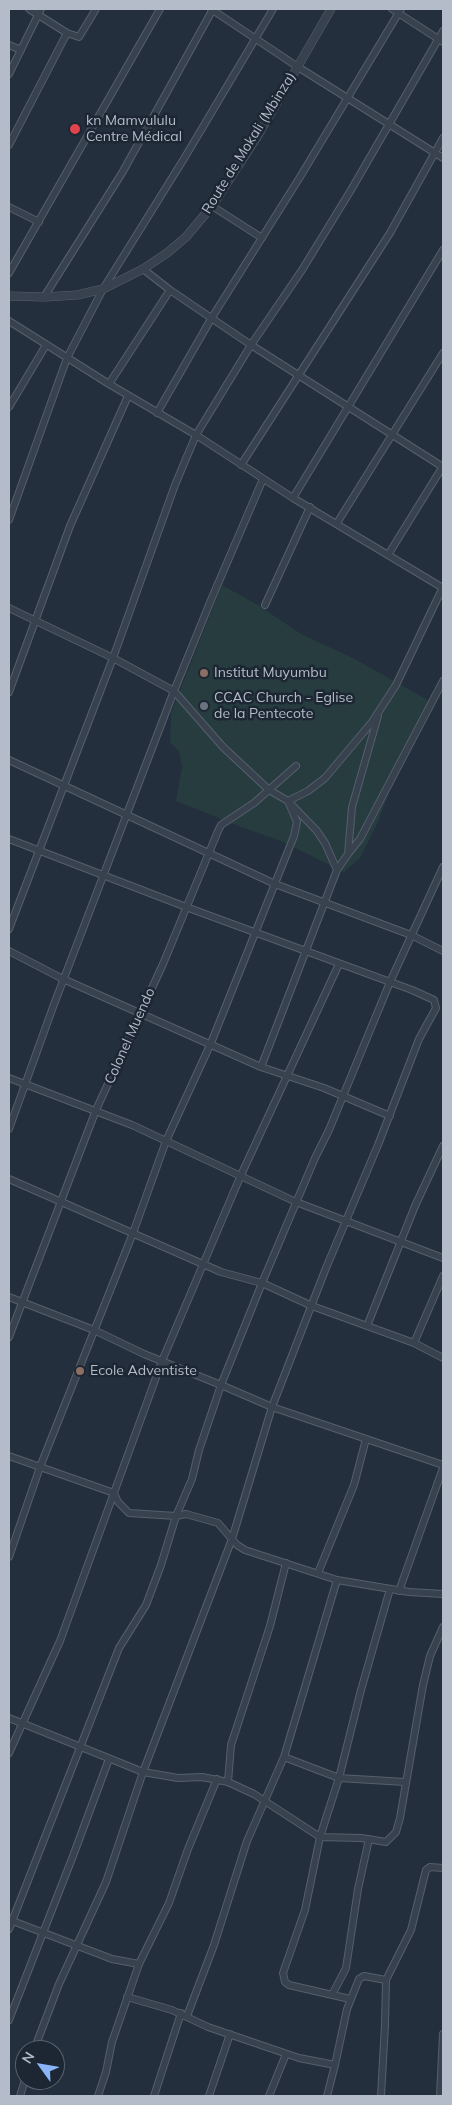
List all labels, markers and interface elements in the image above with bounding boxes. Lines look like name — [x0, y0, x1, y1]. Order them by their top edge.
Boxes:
street label: Route de Mokali (Mbinza) — [199, 69, 299, 217]
place label: kn Mamvululu Centre Médical — [86, 113, 182, 146]
marker: kn Mamvululu Centre Médical — [68, 122, 82, 136]
place label: Institut Muyumbu — [214, 665, 327, 681]
marker: Institut Muyumbu — [198, 667, 210, 679]
place label: CCAC Church - Eglise de la Pentecote — [214, 690, 353, 722]
marker: CCAC Church - Eglise de la Pentecote — [198, 700, 210, 712]
street label: Colonel Muendo — [101, 985, 159, 1087]
place label: Ecole Adventiste — [90, 1363, 197, 1379]
marker: Ecole Adventiste — [74, 1365, 86, 1377]
north arrow — [15, 2040, 65, 2090]
text: N — [18, 2048, 39, 2067]

